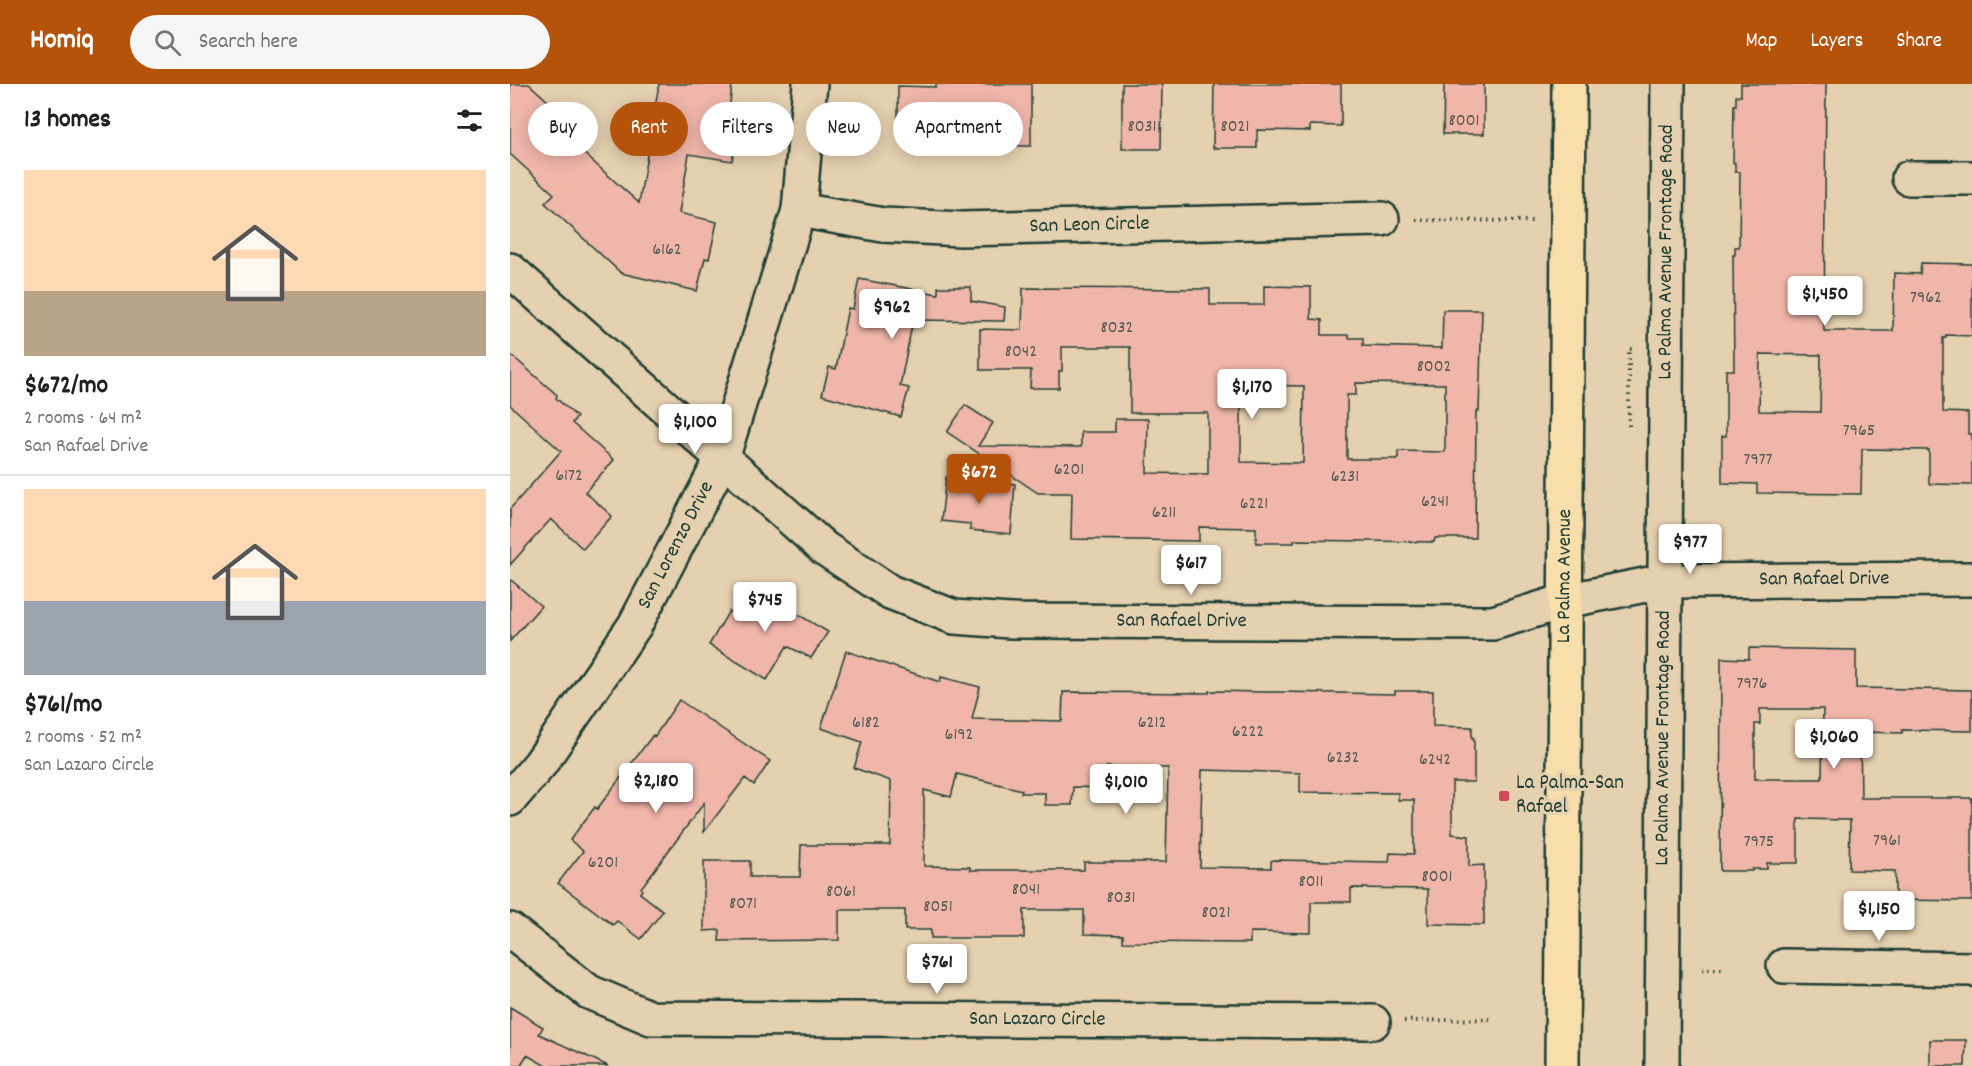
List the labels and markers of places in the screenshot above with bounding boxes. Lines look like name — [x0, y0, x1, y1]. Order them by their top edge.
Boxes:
pin: $1,450 — [1776, 276, 1874, 327]
pin: $962 — [856, 289, 928, 340]
pin: $1,170 — [1203, 369, 1301, 420]
pin: $1,100 — [646, 404, 744, 455]
pin: $672 — [943, 454, 1015, 505]
pin: $977 — [1654, 524, 1726, 575]
pin: $617 — [1155, 545, 1227, 596]
pin: $745 — [729, 582, 801, 633]
pin: $1,060 — [1785, 719, 1883, 770]
pin: $2,180 — [607, 763, 705, 814]
pin: $1,010 — [1077, 764, 1175, 815]
place label: La Palma-San Rafael — [1516, 769, 1624, 823]
marker: La Palma-San Rafael — [1497, 789, 1511, 803]
pin: $1,150 — [1830, 891, 1928, 942]
pin: $761 — [901, 944, 973, 995]

